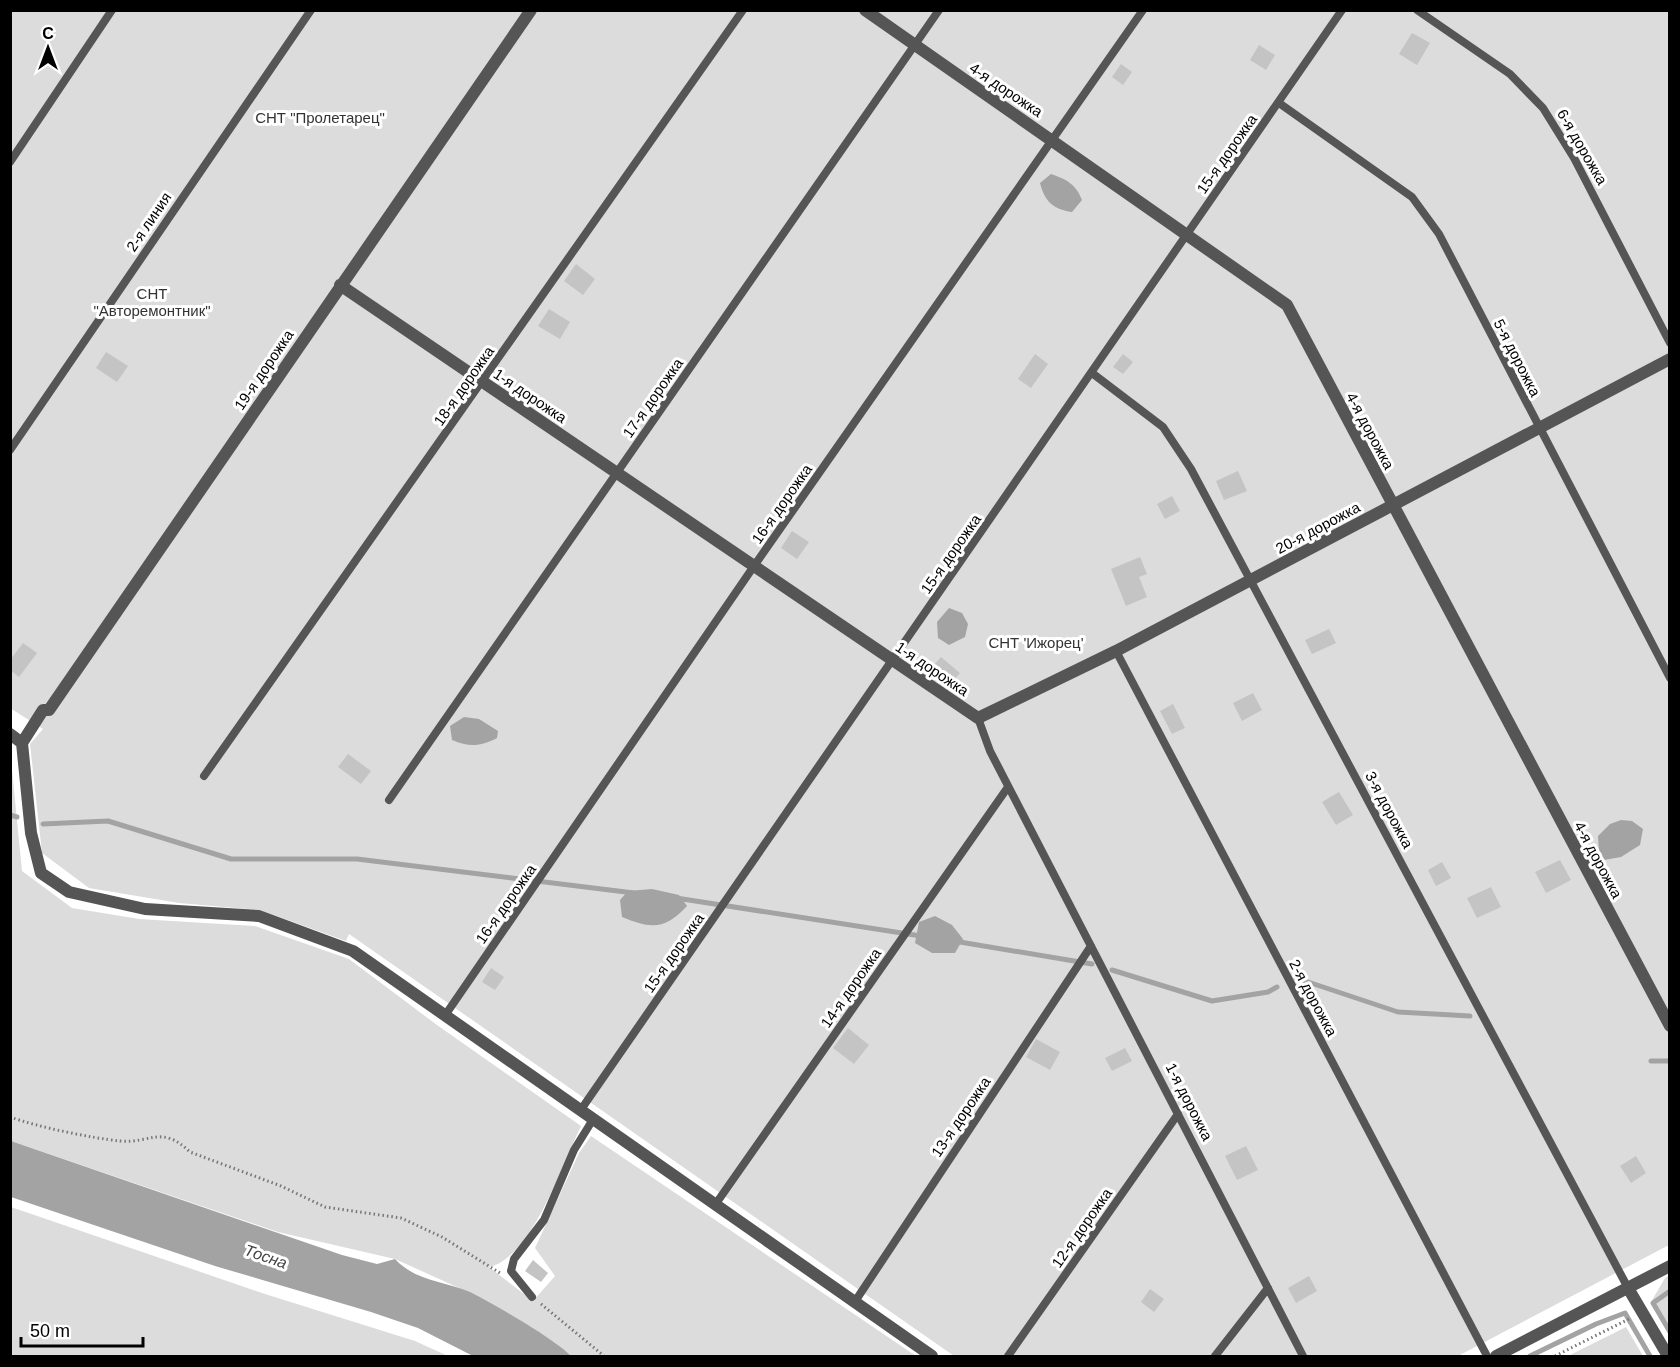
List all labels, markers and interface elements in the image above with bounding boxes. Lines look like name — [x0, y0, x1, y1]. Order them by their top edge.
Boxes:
north arrow — [18, 18, 78, 78]
text: С — [42, 25, 54, 42]
street label: 4-я дорожка — [966, 59, 1047, 121]
street label: 6-я дорожка — [1554, 106, 1611, 188]
park label: СНТ "Пролетарец" — [255, 109, 385, 126]
street label: 15-я дорожка — [1193, 110, 1261, 197]
street label: 2-я линия — [123, 189, 175, 254]
park label: СНТ "Авторемонтник" — [93, 285, 211, 319]
street label: 5-я дорожка — [1491, 316, 1544, 400]
street label: 19-я дорожка — [231, 326, 297, 413]
street label: 18-я дорожка — [430, 342, 498, 429]
street label: 17-я дорожка — [619, 354, 687, 441]
street label: 1-я дорожка — [490, 365, 571, 427]
street label: 4-я дорожка — [1343, 389, 1398, 473]
street label: 16-я дорожка — [748, 460, 816, 547]
street label: 20-я дорожка — [1273, 498, 1363, 557]
street label: 15-я дорожка — [917, 510, 985, 597]
park label: СНТ 'Ижорец' — [988, 634, 1084, 651]
street label: 1-я дорожка — [892, 638, 973, 700]
street label: 3-я дорожка — [1362, 768, 1417, 852]
street label: 4-я дорожка — [1571, 818, 1626, 902]
street label: 16-я дорожка — [472, 860, 540, 947]
street label: 15-я дорожка — [640, 909, 708, 996]
street label: 14-я дорожка — [817, 944, 885, 1031]
street label: 2-я дорожка — [1286, 956, 1341, 1040]
street label: 1-я дорожка — [1163, 1060, 1216, 1144]
street label: 13-я дорожка — [928, 1073, 994, 1160]
street label: 12-я дорожка — [1048, 1184, 1116, 1271]
water label: Тосна — [242, 1241, 289, 1272]
scale bar — [21, 1310, 142, 1348]
text: 50 m — [30, 1321, 70, 1341]

